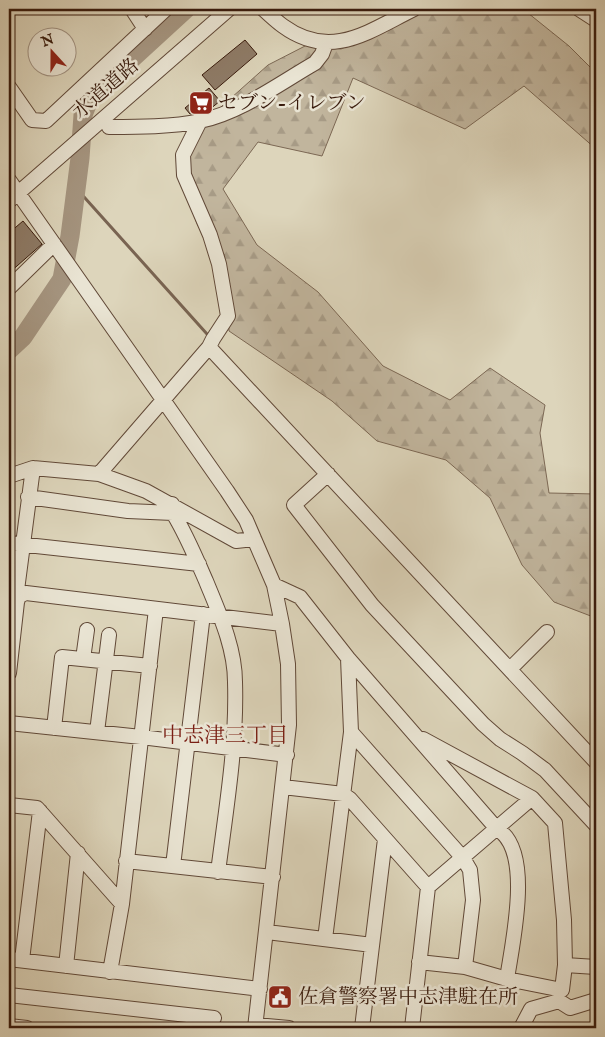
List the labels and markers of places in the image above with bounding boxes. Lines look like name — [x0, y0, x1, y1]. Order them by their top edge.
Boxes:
supermarket icon: セブン-イレブン — [188, 90, 214, 116]
place label: セブン-イレブン — [218, 91, 366, 116]
public building icon: 佐倉警察署中志津駐在所 — [267, 984, 293, 1010]
place label: 佐倉警察署中志津駐在所 — [298, 985, 518, 1010]

